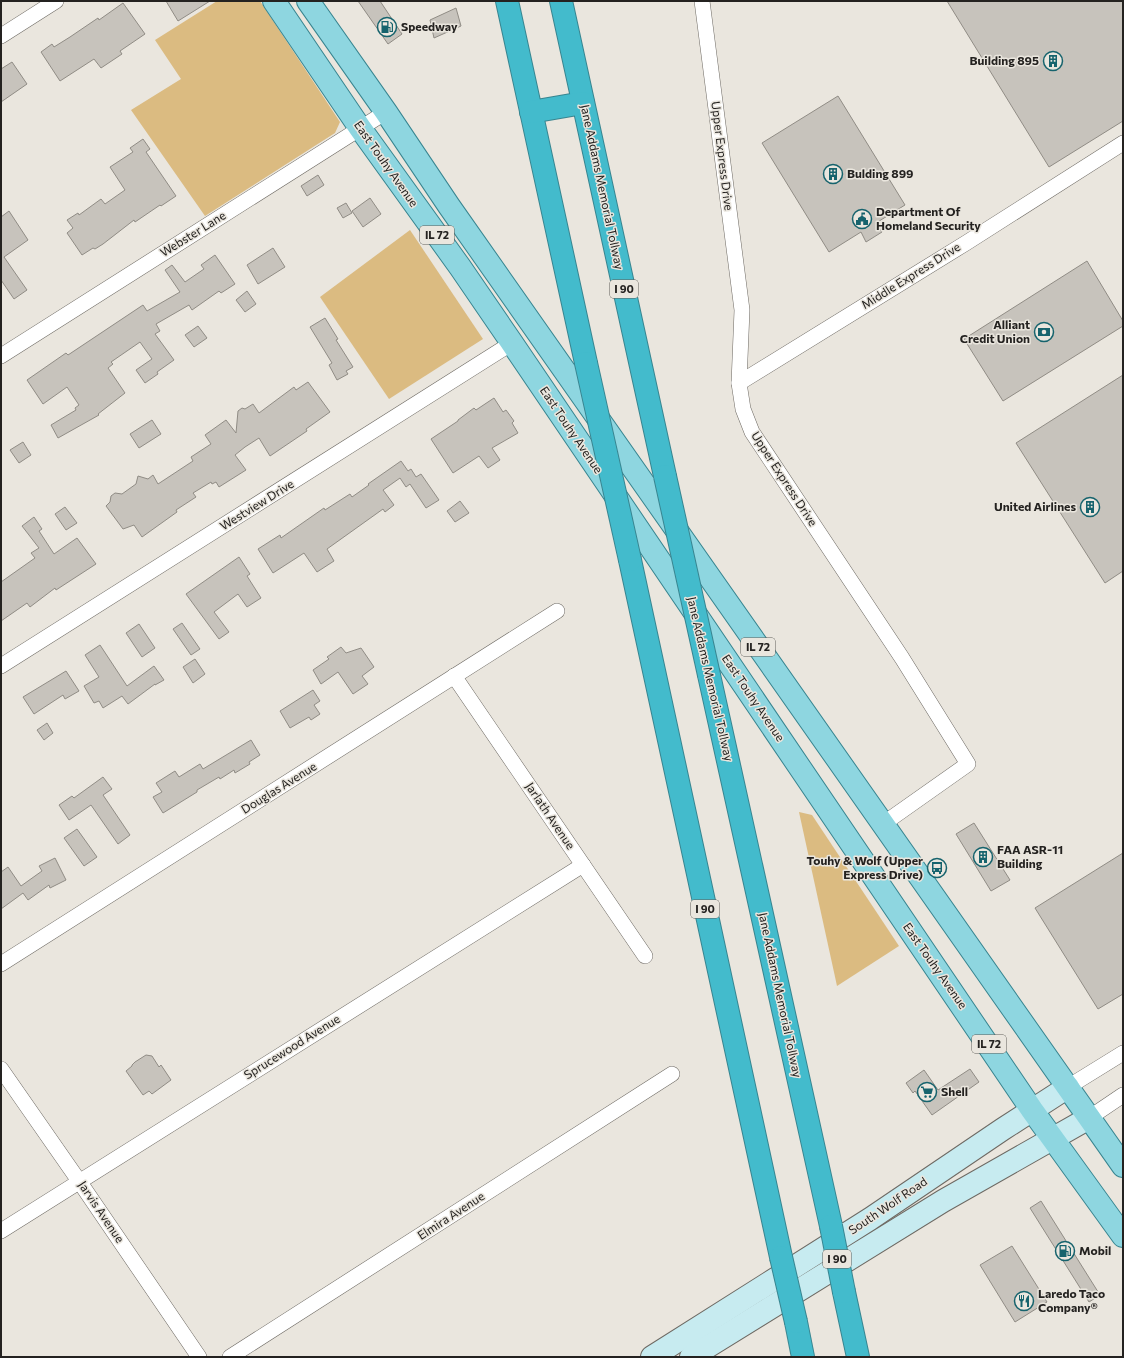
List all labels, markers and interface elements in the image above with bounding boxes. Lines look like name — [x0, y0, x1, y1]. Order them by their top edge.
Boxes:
fuel station icon: Speedway — [376, 16, 398, 38]
place label: Speedway — [401, 19, 458, 33]
building icon: Building 895 — [1042, 50, 1064, 72]
place label: Building 895 — [970, 53, 1039, 67]
street label: Upper Express Drive — [709, 100, 737, 211]
street label: Jane Addams Memorial Tollway — [578, 103, 627, 271]
street label: East Touhy Avenue — [352, 118, 422, 209]
building icon: Bulding 899 — [822, 163, 844, 185]
place label: Bulding 899 — [847, 166, 913, 180]
place label: Department Of Homeland Security — [876, 204, 981, 232]
street label: Webster Lane — [157, 207, 228, 259]
public building icon: Department Of Homeland Security — [851, 208, 873, 230]
road number: IL 72 — [420, 226, 454, 244]
street label: Middle Express Drive — [858, 239, 962, 311]
road number: I 90 — [610, 280, 638, 298]
place label: Alliant Credit Union — [960, 317, 1030, 345]
bank icon: Alliant Credit Union — [1033, 321, 1055, 343]
street label: East Touhy Avenue — [538, 383, 606, 476]
street label: Upper Express Drive — [749, 428, 821, 528]
street label: Westview Drive — [217, 476, 296, 532]
building icon: United Airlines — [1079, 496, 1101, 518]
place label: United Airlines — [994, 499, 1076, 513]
street label: Jane Addams Memorial Tollway — [684, 595, 737, 763]
road number: IL 72 — [741, 638, 775, 656]
street label: East Touhy Avenue — [720, 651, 788, 744]
street label: Douglas Avenue — [238, 758, 319, 816]
street label: Jarlath Avenue — [522, 779, 578, 852]
place label: FAA ASR-11 Building — [997, 842, 1063, 870]
building icon: FAA ASR-11 Building — [972, 846, 994, 868]
place label: Touhy & Wolf (Upper Express Drive) — [806, 853, 923, 881]
bus stop icon: Touhy & Wolf (Upper Express Drive) — [926, 857, 948, 879]
road number: I 90 — [691, 900, 719, 918]
street label: Jane Addams Memorial Tollway — [756, 911, 805, 1079]
street label: East Touhy Avenue — [901, 920, 971, 1011]
street label: Sprucewood Avenue — [241, 1011, 342, 1081]
road number: IL 72 — [972, 1035, 1006, 1053]
supermarket icon: Shell — [916, 1081, 938, 1103]
place label: Shell — [941, 1084, 968, 1098]
street label: South Wolf Road — [846, 1174, 929, 1237]
street label: Jarvis Avenue — [75, 1178, 128, 1246]
street label: Elmira Avenue — [414, 1188, 487, 1242]
fuel station icon: Mobil — [1054, 1240, 1076, 1262]
place label: Mobil — [1079, 1243, 1111, 1257]
road number: I 90 — [823, 1250, 851, 1268]
place label: Laredo Taco Company® — [1038, 1286, 1105, 1314]
restaurant icon: Laredo Taco Company® — [1013, 1290, 1035, 1312]

